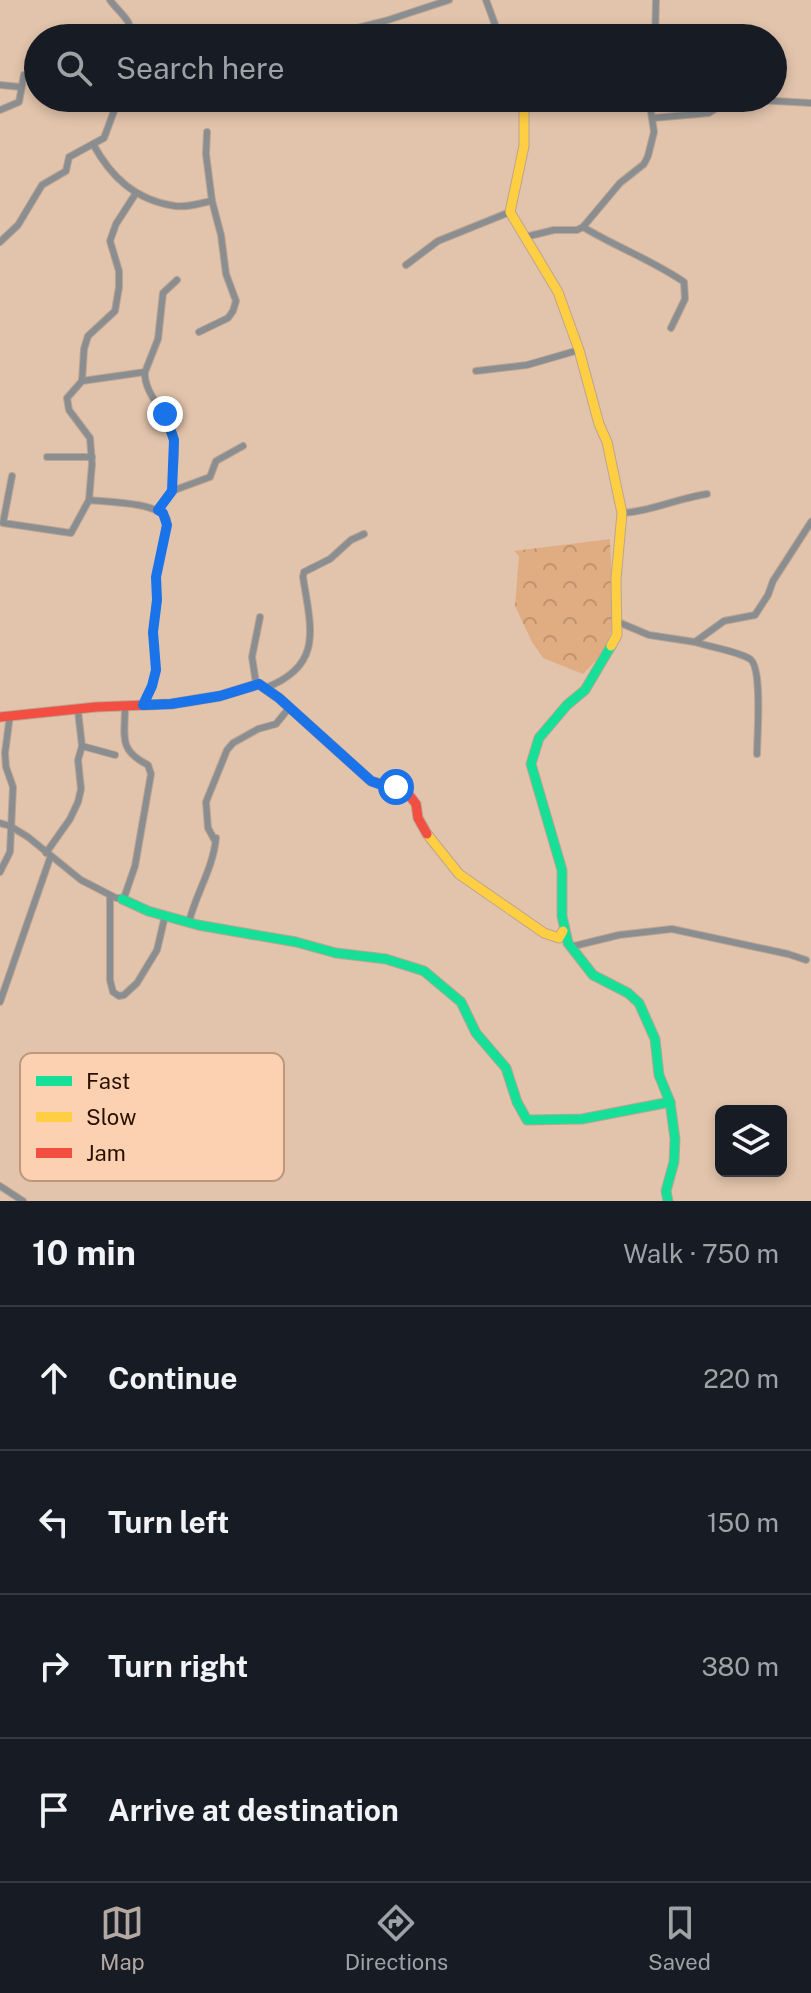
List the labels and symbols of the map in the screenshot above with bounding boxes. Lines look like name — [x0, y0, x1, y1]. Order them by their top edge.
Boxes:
route end — [147, 396, 183, 432]
route start — [378, 769, 414, 805]
legend — [20, 1053, 284, 1181]
text: Fast — [86, 1068, 130, 1094]
text: Slow — [86, 1104, 136, 1130]
text: Jam — [86, 1140, 126, 1166]

